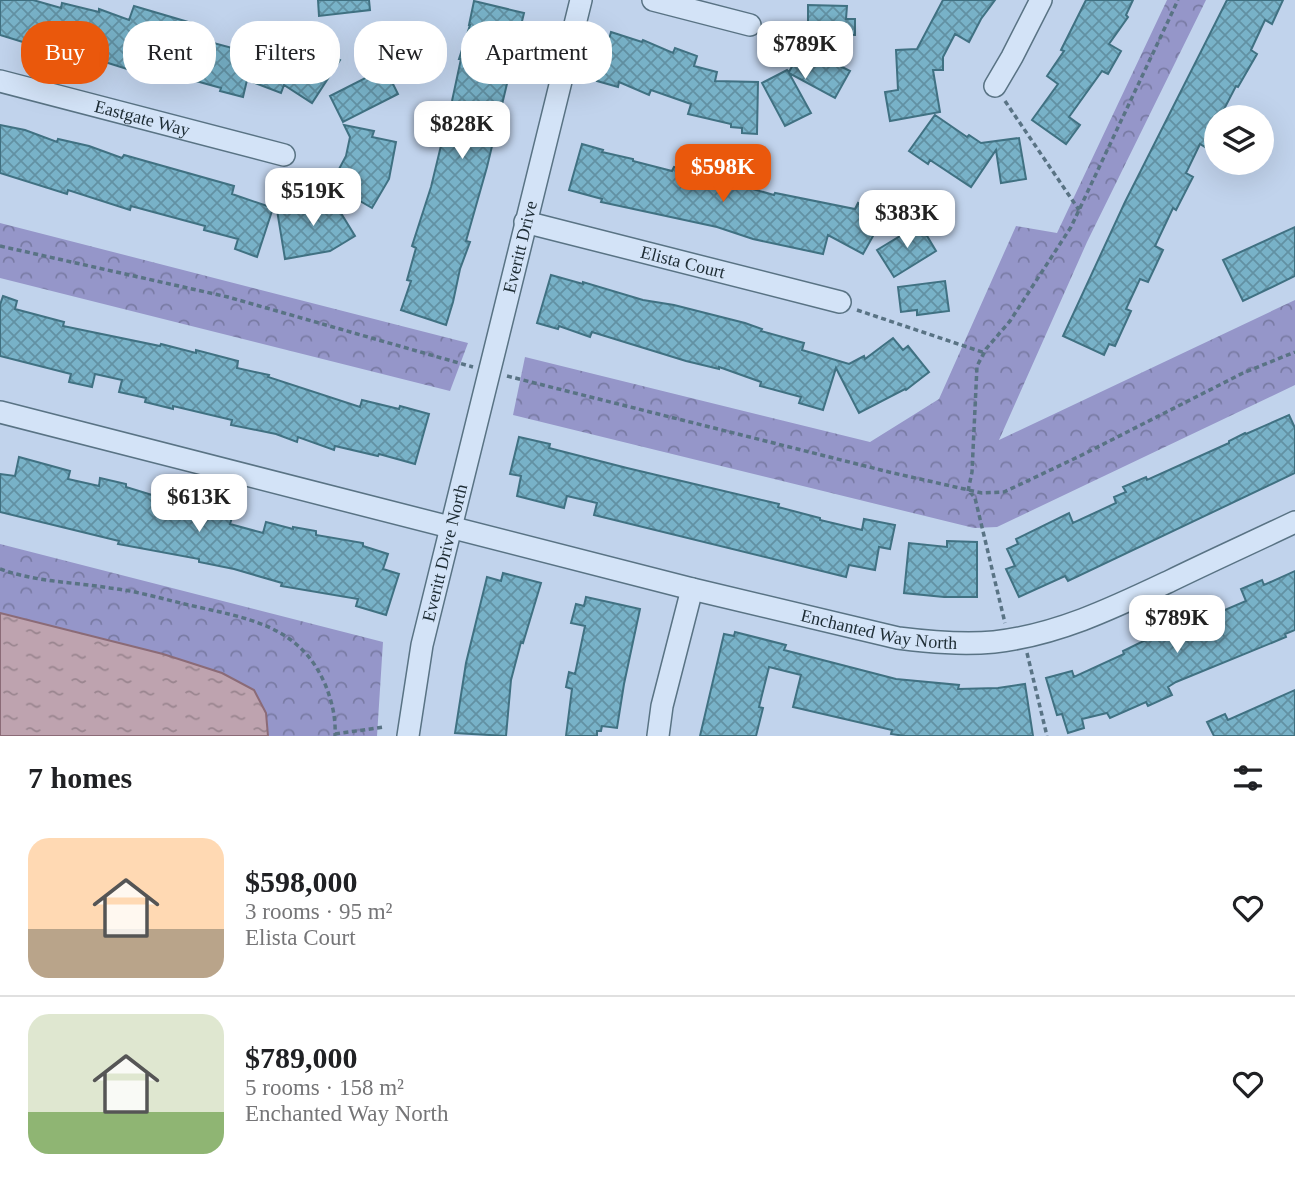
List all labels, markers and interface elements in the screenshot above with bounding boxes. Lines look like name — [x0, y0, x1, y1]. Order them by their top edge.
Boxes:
chip: Buy — [21, 21, 109, 84]
chip: Rent — [123, 21, 216, 84]
chip: Filters — [230, 21, 340, 84]
chip: New — [354, 21, 447, 84]
chip: Apartment — [461, 21, 612, 84]
pin: $789K — [756, 22, 854, 81]
text: $789K — [773, 31, 837, 56]
street label: Eastgate Way — [92, 96, 192, 140]
pin: $828K — [413, 102, 511, 161]
map controls — [1204, 105, 1274, 175]
button: layers — [1204, 105, 1274, 175]
text: $828K — [430, 111, 494, 136]
pin: $598K — [674, 144, 772, 204]
text: $598K — [691, 154, 755, 179]
pin: $519K — [264, 168, 362, 228]
text: $519K — [281, 178, 345, 203]
pin: $383K — [858, 190, 956, 250]
street label: Everitt Drive — [499, 199, 541, 295]
text: $383K — [875, 200, 939, 225]
street label: Elista Court — [639, 242, 727, 282]
pin: $613K — [150, 475, 248, 534]
street label: Everitt Drive North — [418, 482, 471, 624]
text: $613K — [167, 484, 231, 509]
pin: $789K — [1128, 596, 1226, 655]
street label: Enchanted Way North — [799, 605, 958, 653]
text: $789K — [1145, 605, 1209, 630]
icon: filters — [1229, 759, 1267, 797]
text: 7 homes — [28, 761, 132, 794]
text: $598,000 — [245, 865, 358, 898]
icon: home — [84, 866, 168, 950]
icon: heart — [1229, 889, 1267, 927]
text: 3 rooms · 95 m² — [245, 899, 392, 924]
text: Elista Court — [245, 925, 356, 950]
text: $789,000 — [245, 1041, 358, 1074]
icon: home — [84, 1042, 168, 1126]
icon: heart — [1229, 1065, 1267, 1103]
text: 5 rooms · 158 m² — [245, 1075, 404, 1100]
text: Enchanted Way North — [245, 1101, 448, 1126]

